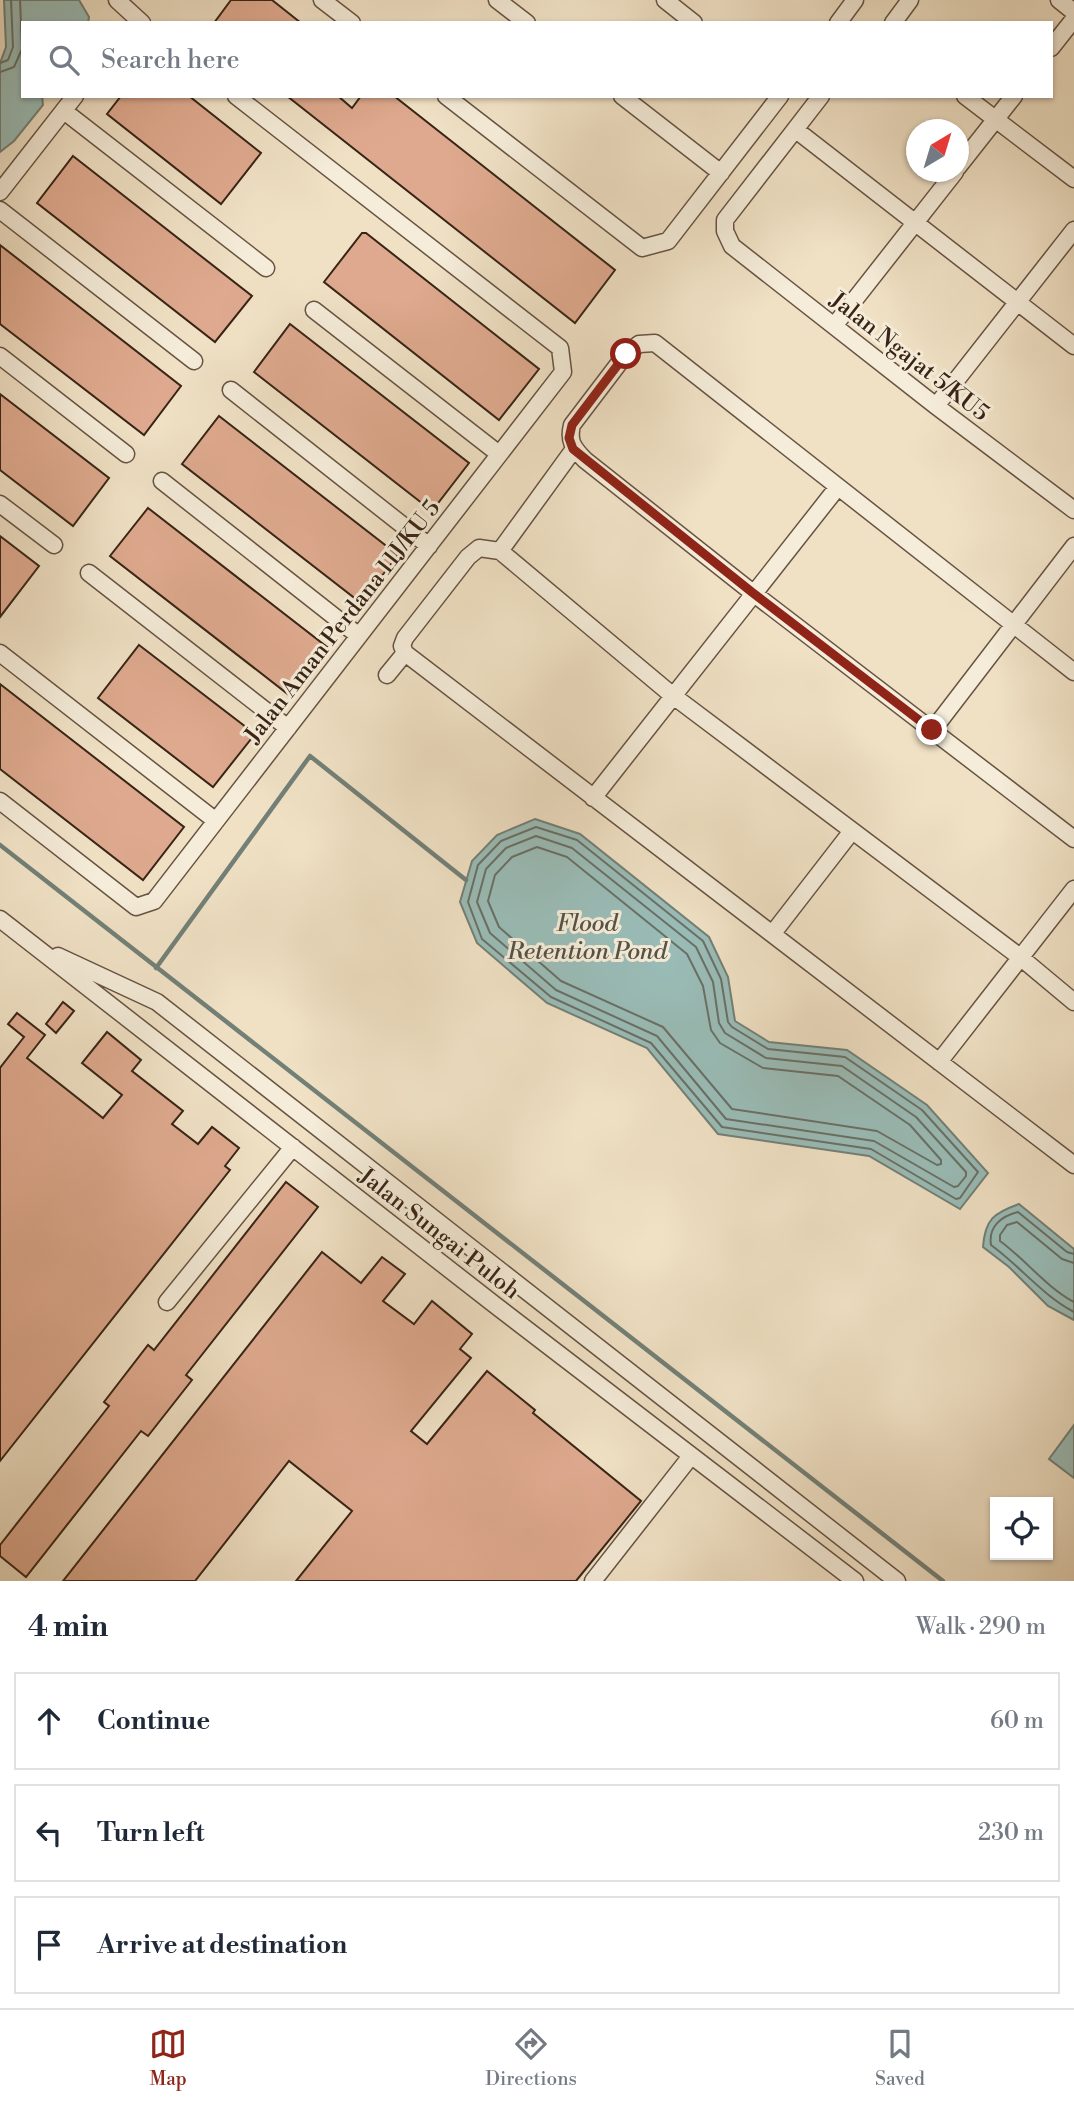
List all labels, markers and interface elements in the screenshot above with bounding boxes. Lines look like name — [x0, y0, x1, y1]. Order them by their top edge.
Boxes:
search box — [21, 21, 1053, 98]
icon: search — [45, 41, 83, 79]
text: Search here — [101, 44, 240, 76]
north arrow — [906, 119, 969, 182]
street label: Jalan Ngajat 5/KU5 — [824, 286, 994, 427]
route start — [610, 338, 641, 369]
street label: Jalan Aman Perdana 11J/KU 5 — [239, 495, 446, 750]
route end — [916, 714, 947, 745]
water label: Flood Retention Pond — [506, 909, 668, 967]
street label: Jalan Sungai Puloh — [352, 1162, 526, 1306]
map controls — [990, 1497, 1053, 1560]
button: locate — [990, 1497, 1053, 1560]
text: 4 min — [28, 1608, 108, 1646]
text: Walk · 290 m — [916, 1613, 1046, 1641]
icon: ahead — [30, 1702, 68, 1740]
text: Continue — [97, 1705, 210, 1737]
text: 60 m — [990, 1707, 1044, 1735]
icon: left — [30, 1814, 68, 1852]
text: Turn left — [97, 1817, 205, 1849]
text: 230 m — [978, 1819, 1044, 1847]
icon: arrive — [30, 1926, 68, 1964]
text: Arrive at destination — [97, 1929, 347, 1961]
tab: Map — [149, 2025, 187, 2091]
tab: Directions — [485, 2025, 577, 2091]
tab: Saved — [875, 2025, 925, 2091]

